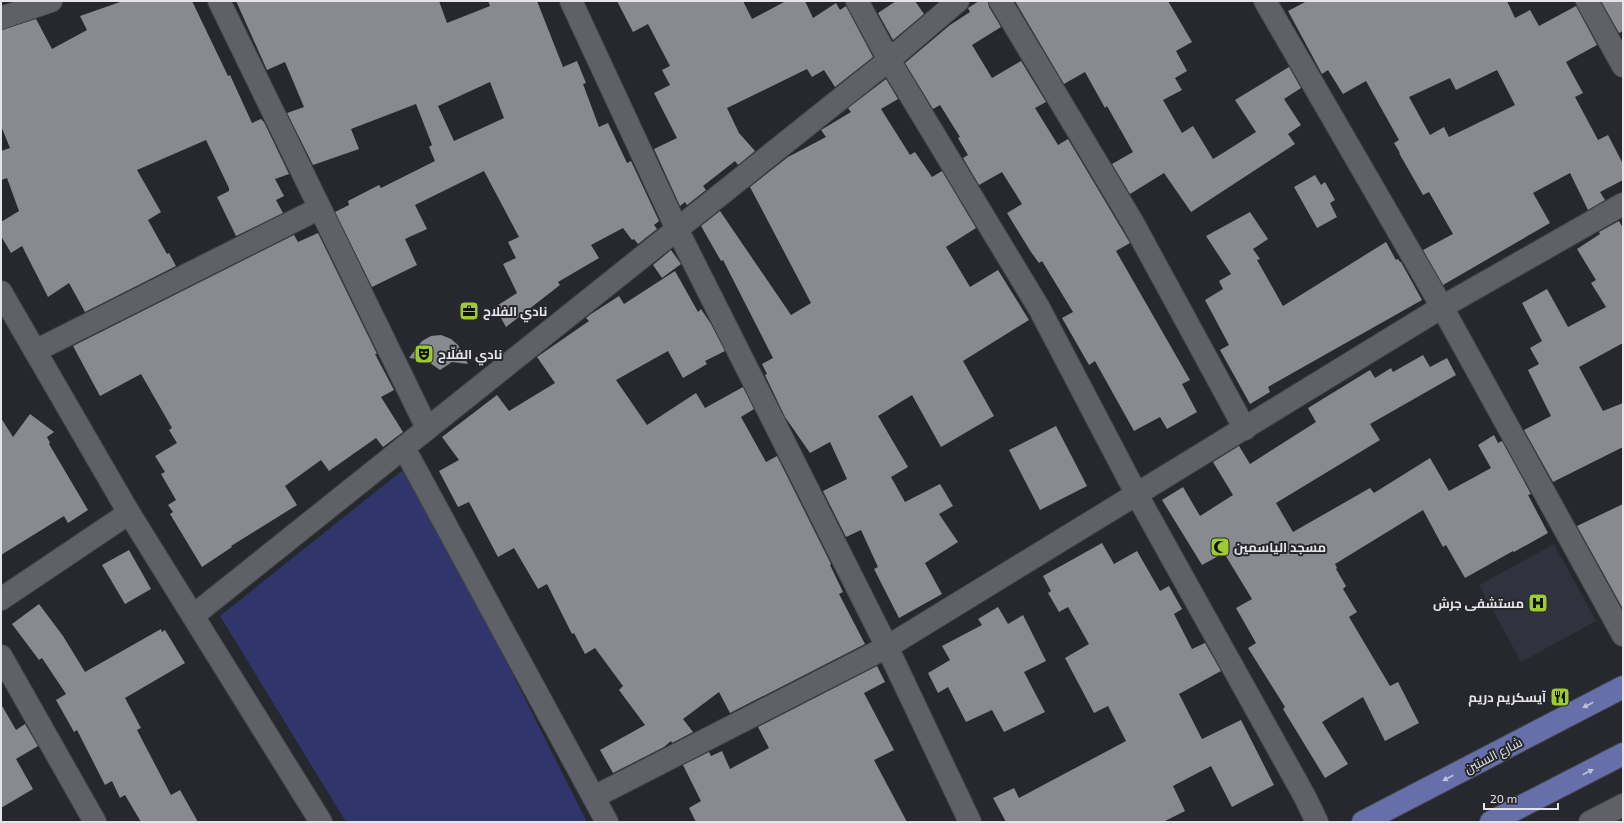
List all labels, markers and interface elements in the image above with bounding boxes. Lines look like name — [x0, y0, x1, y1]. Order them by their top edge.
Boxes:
office icon: نادي الفلاح — [458, 300, 480, 322]
place label: نادي الفلاح — [483, 303, 547, 323]
theatre icon: نادي الفلّاح — [413, 343, 435, 365]
place label: نادي الفلّاح — [438, 346, 502, 366]
mosque icon: مسجد الياسمين — [1209, 536, 1231, 558]
place label: مسجد الياسمين — [1234, 539, 1326, 555]
hospital icon: مستشفى جرش — [1527, 592, 1549, 614]
place label: مستشفى جرش — [1433, 595, 1524, 611]
restaurant icon: آيسكريم دريم — [1549, 686, 1571, 708]
place label: آيسكريم دريم — [1468, 689, 1547, 707]
one-way arrow — [1583, 702, 1594, 709]
street label: شارع الستين — [1461, 734, 1525, 777]
one-way arrow — [1582, 769, 1593, 775]
one-way arrow — [1442, 775, 1454, 781]
scale bar — [1484, 785, 1558, 811]
text: 20 m — [1490, 791, 1517, 805]

